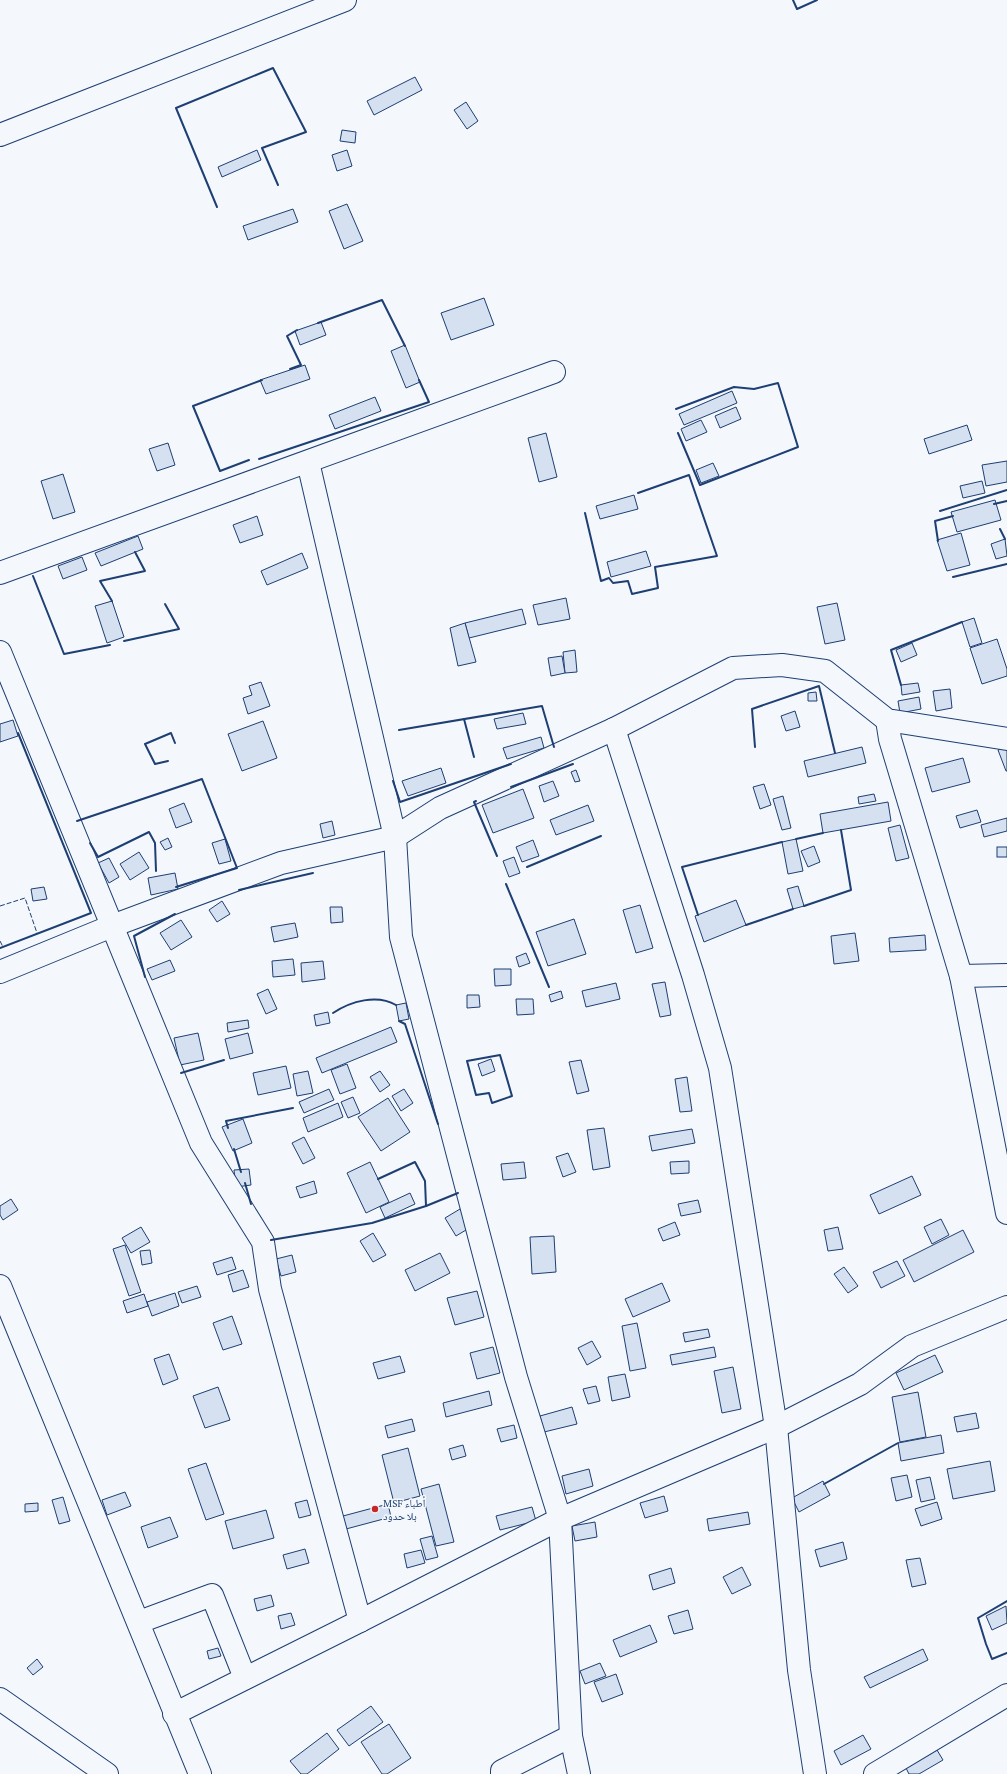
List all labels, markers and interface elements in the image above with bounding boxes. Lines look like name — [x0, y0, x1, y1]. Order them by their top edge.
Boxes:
place label: MSF أطباء بلا حدود — [383, 1496, 425, 1522]
marker: MSF أطباء بلا حدود — [370, 1504, 380, 1514]

